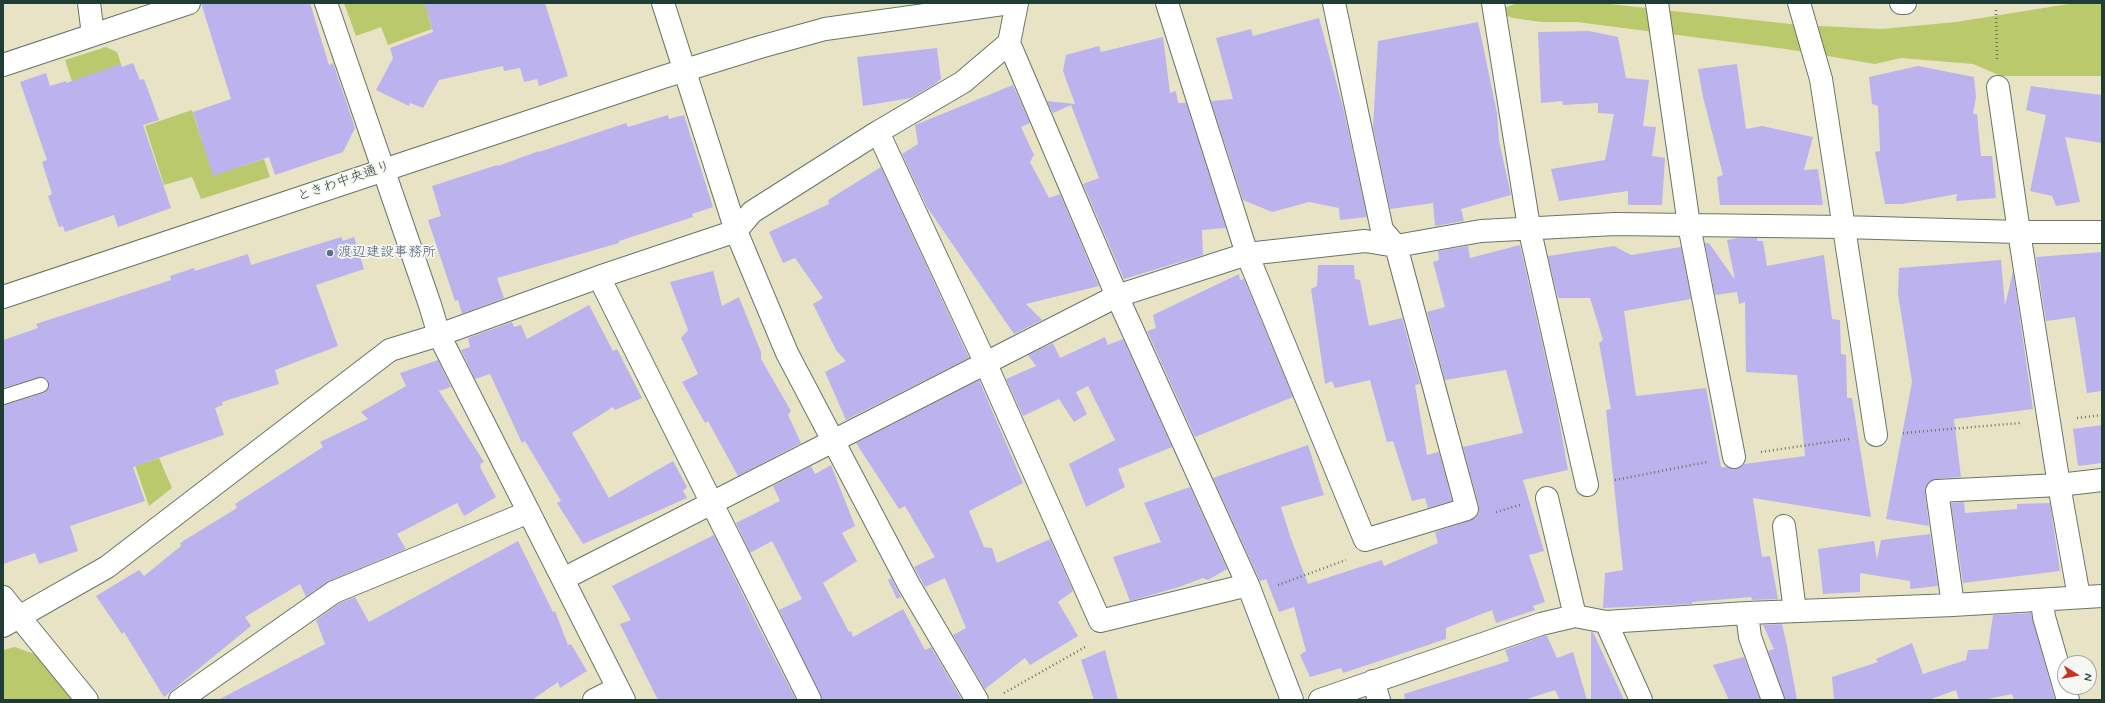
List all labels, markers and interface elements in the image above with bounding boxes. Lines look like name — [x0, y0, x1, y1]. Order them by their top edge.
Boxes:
street label: ときわ中央通り — [295, 158, 393, 206]
place label: 渡辺建設事務所 — [338, 245, 436, 261]
marker: 渡辺建設事務所 — [325, 248, 335, 258]
north arrow — [2057, 655, 2097, 695]
text: N — [2080, 672, 2095, 682]

